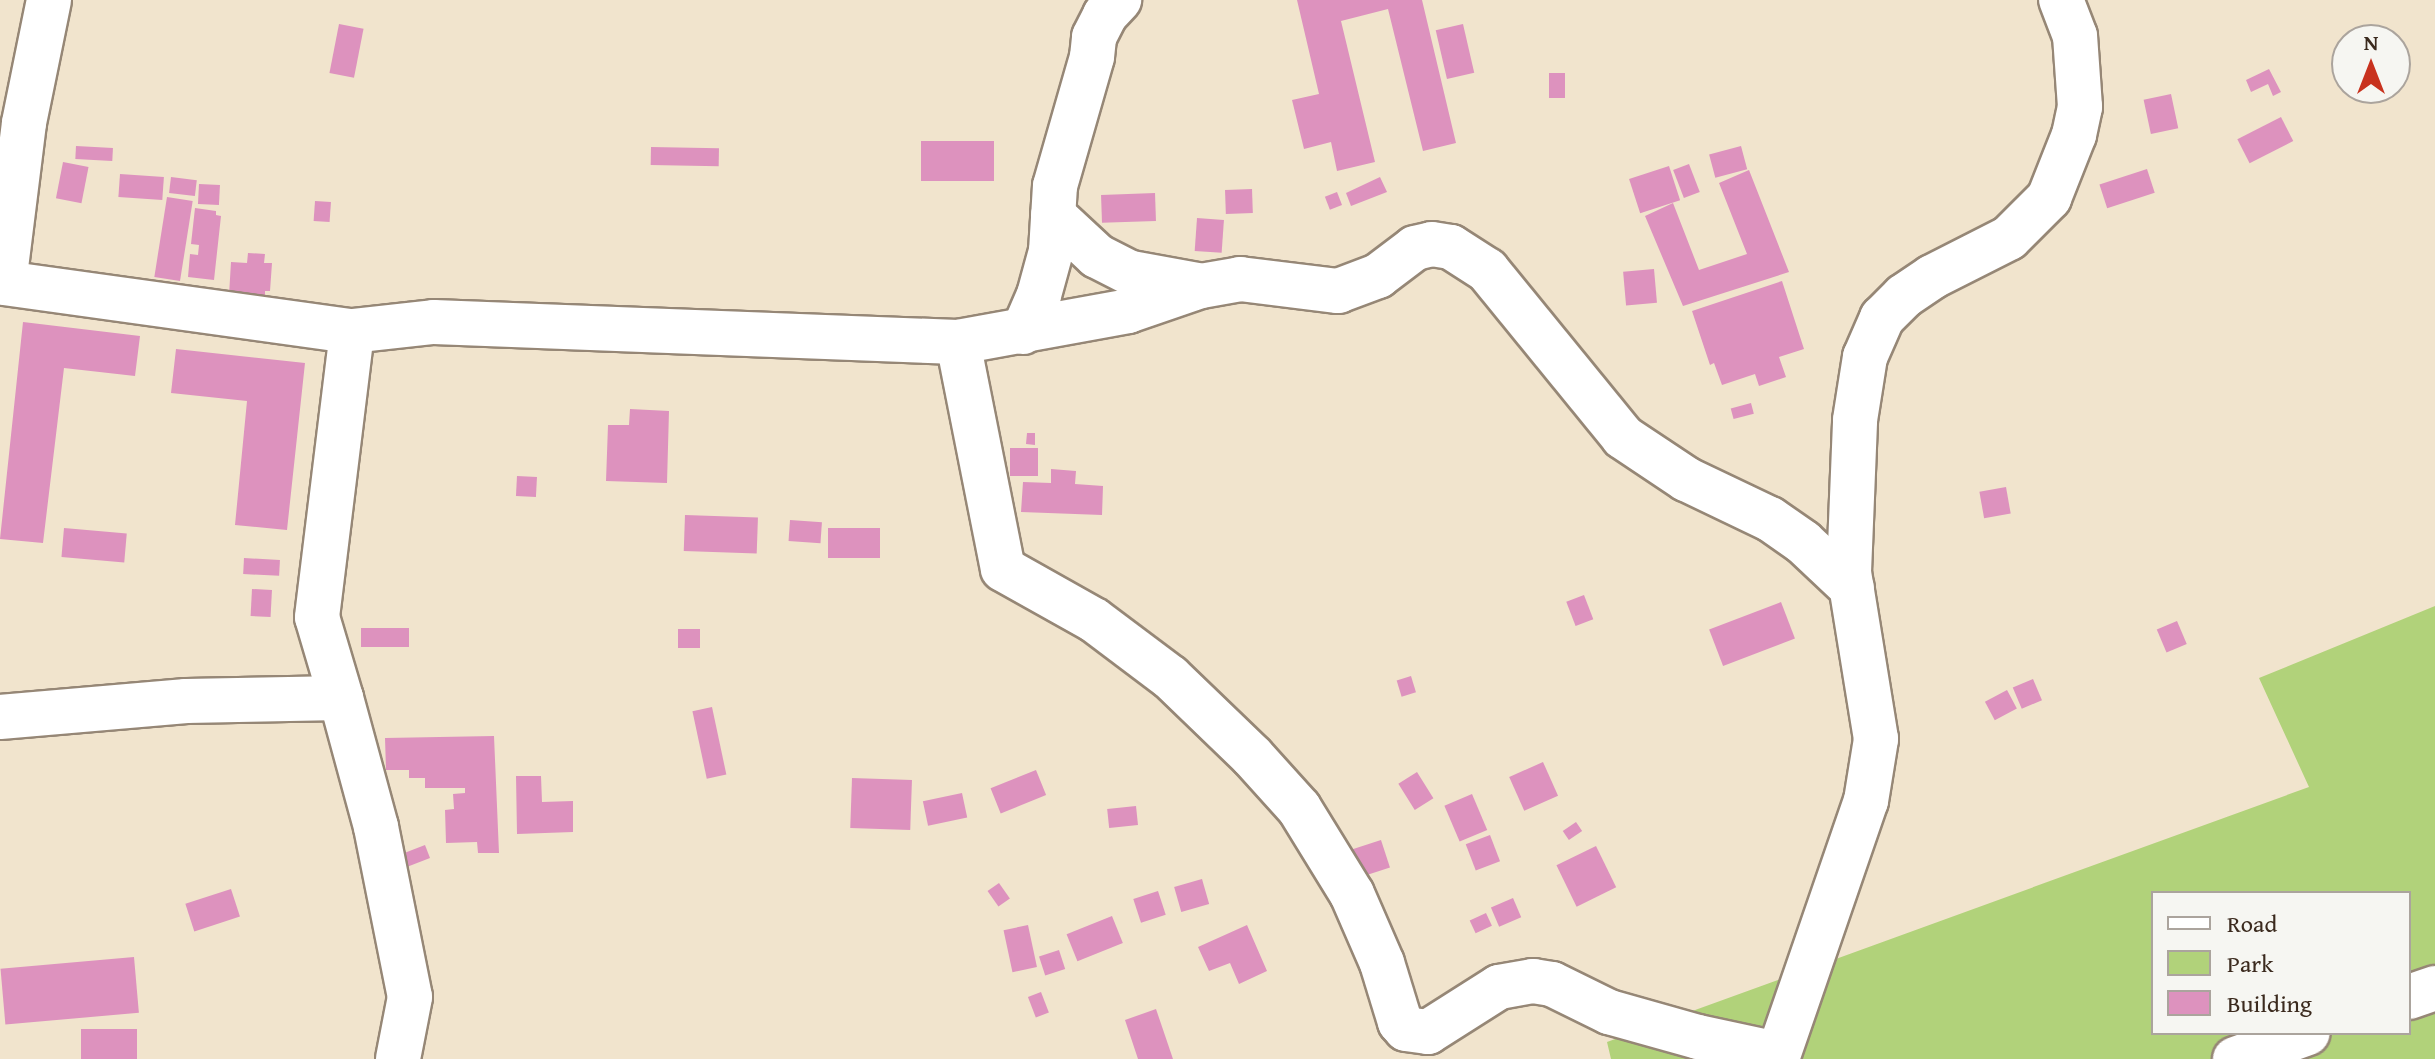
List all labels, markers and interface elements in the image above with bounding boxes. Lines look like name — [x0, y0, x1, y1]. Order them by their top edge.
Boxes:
north arrow — [2331, 24, 2411, 104]
text: N — [2364, 26, 2378, 58]
legend — [2151, 891, 2411, 1035]
text: Road — [2227, 906, 2277, 941]
text: Park — [2227, 946, 2273, 981]
text: Building — [2227, 986, 2312, 1021]

